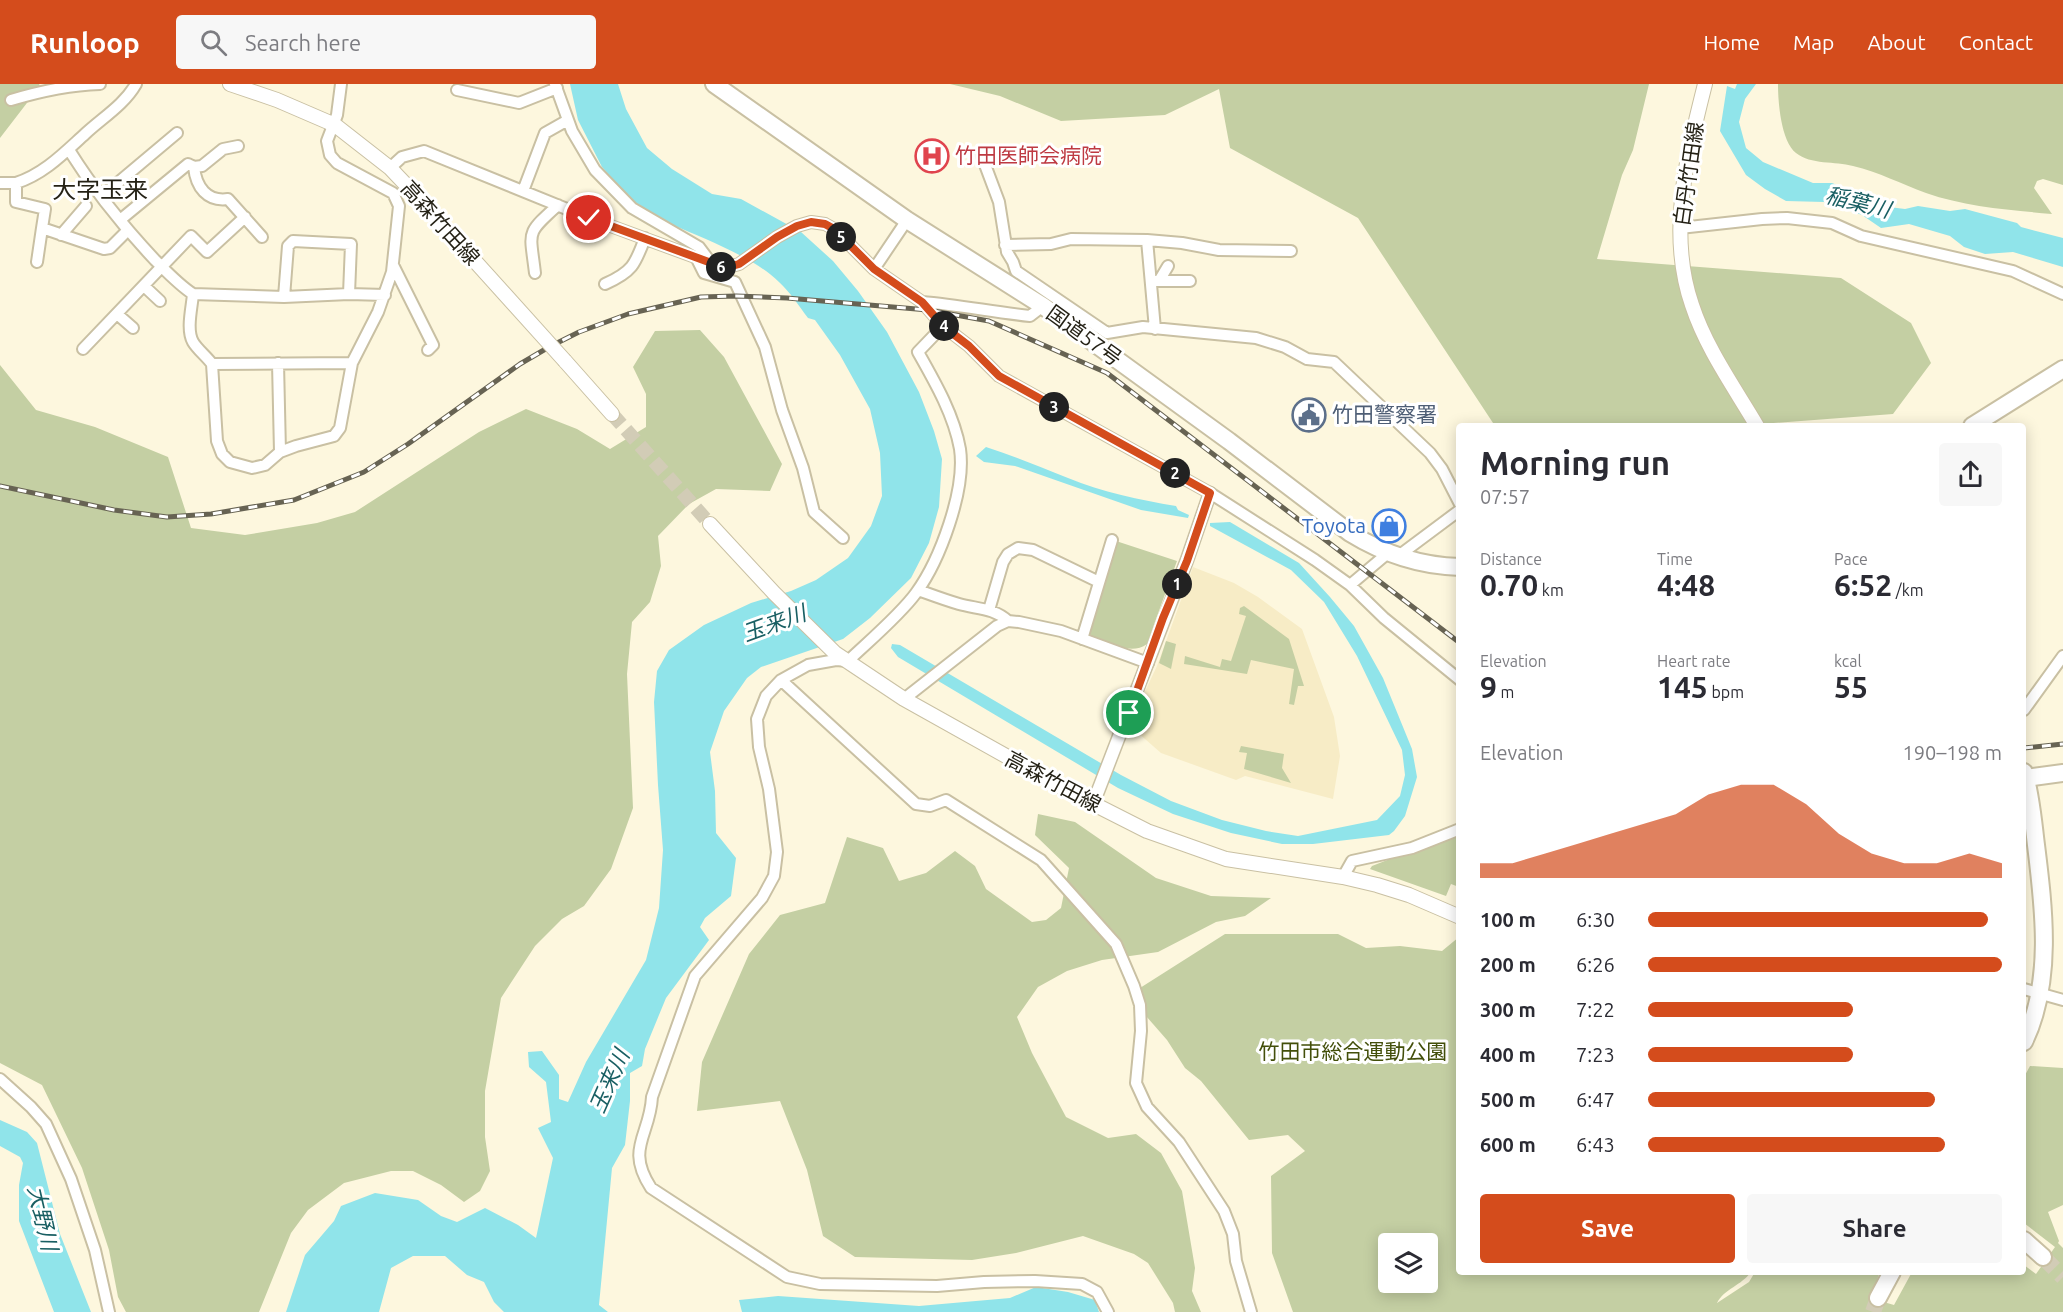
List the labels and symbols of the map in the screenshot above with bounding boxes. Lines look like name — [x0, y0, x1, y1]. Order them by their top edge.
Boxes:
street label: 白丹竹田線 — [1669, 120, 1707, 228]
hospital icon: 竹田医師会病院 — [914, 138, 950, 174]
place label: 竹田医師会病院 — [955, 143, 1102, 167]
street label: 高森竹田線 — [397, 175, 485, 269]
district label: 大字玉来 — [52, 176, 148, 203]
water label: 稲葉川 — [1823, 181, 1895, 222]
pin — [563, 192, 614, 243]
pin: 5 — [826, 222, 856, 252]
pin: 6 — [706, 252, 736, 282]
street label: 国道57号 — [1042, 300, 1127, 370]
pin: 4 — [929, 311, 959, 341]
pin: 3 — [1039, 392, 1069, 422]
public building icon: 竹田警察署 — [1291, 397, 1327, 433]
place label: 竹田警察署 — [1332, 402, 1437, 426]
pin: 2 — [1160, 458, 1190, 488]
shop icon: Toyota — [1371, 508, 1407, 544]
place label: Toyota — [1302, 513, 1366, 537]
pin: 1 — [1162, 569, 1192, 599]
water label: 玉来川 — [739, 599, 811, 646]
pin — [1103, 687, 1154, 738]
street label: 高森竹田線 — [1001, 746, 1105, 816]
park label: 竹田市総合運動公園 — [1259, 1039, 1448, 1063]
water label: 玉来川 — [584, 1044, 634, 1116]
water label: 大野川 — [24, 1183, 64, 1255]

